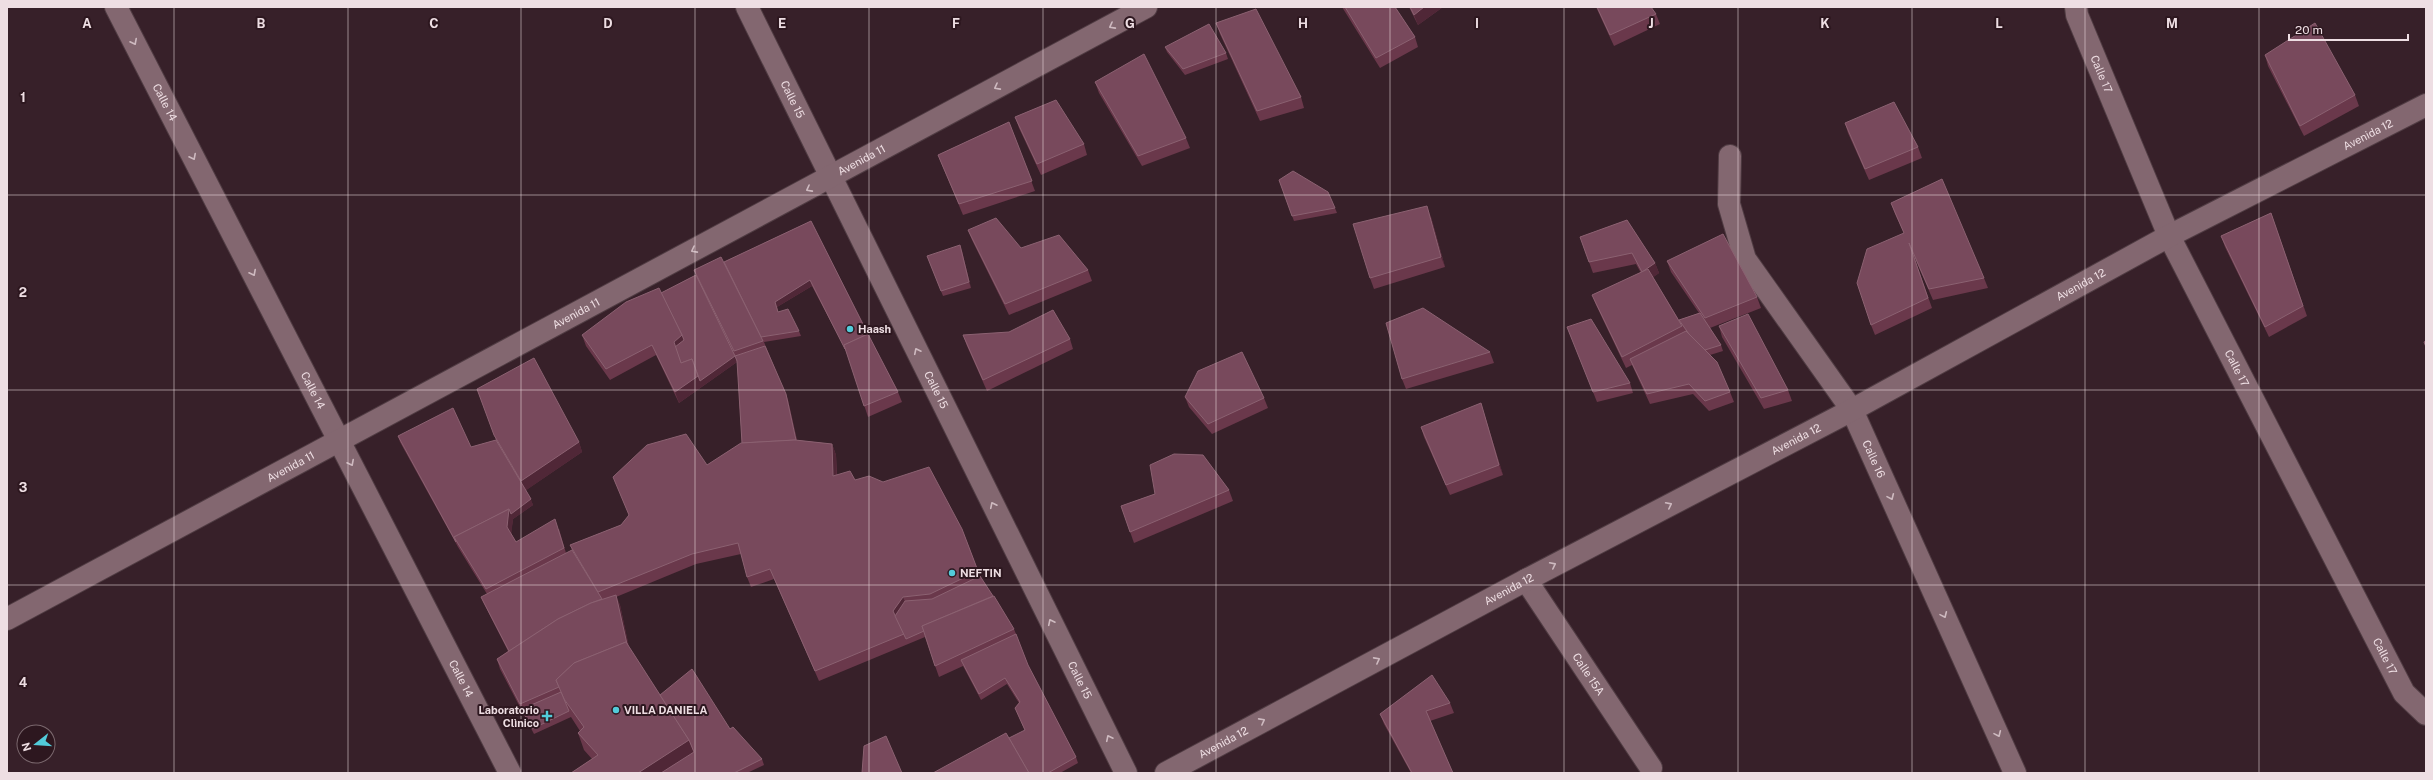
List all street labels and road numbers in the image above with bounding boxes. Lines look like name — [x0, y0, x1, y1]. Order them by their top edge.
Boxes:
street label: Calle 17 — [2088, 53, 2115, 95]
street label: Calle 15 — [778, 79, 807, 120]
street label: Calle 14 — [150, 82, 179, 123]
street label: Avenida 12 — [2341, 117, 2395, 152]
street label: Avenida 11 — [836, 142, 887, 178]
street label: Avenida 12 — [2054, 266, 2108, 303]
street label: Avenida 11 — [550, 296, 602, 331]
street label: Calle 17 — [2223, 348, 2252, 389]
street label: Calle 15 — [922, 369, 951, 410]
street label: Calle 14 — [299, 370, 328, 411]
street label: Avenida 12 — [1769, 421, 1823, 457]
street label: Calle 16 — [1860, 438, 1888, 480]
street label: Avenida 11 — [265, 449, 317, 484]
street label: Avenida 12 — [1482, 571, 1536, 607]
street label: Calle 17 — [2371, 636, 2400, 677]
street label: Calle 15A — [1570, 651, 1607, 698]
street label: Calle 14 — [447, 658, 476, 699]
street label: Calle 15 — [1066, 659, 1094, 701]
street label: Avenida 12 — [1197, 724, 1250, 760]

